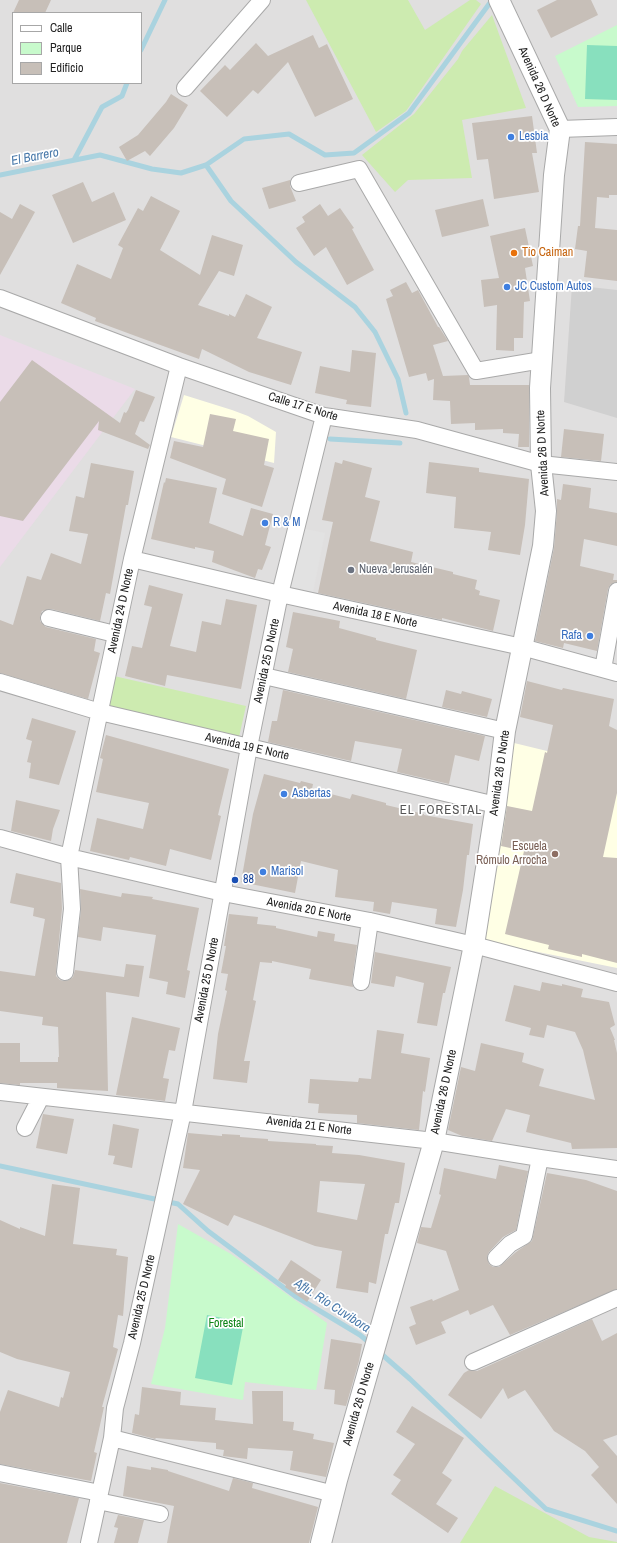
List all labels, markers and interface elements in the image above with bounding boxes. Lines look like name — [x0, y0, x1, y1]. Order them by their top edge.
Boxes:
legend — [12, 12, 142, 84]
text: Calle — [50, 20, 72, 36]
text: Parque — [50, 40, 82, 56]
street label: Avenida 26 D Norte — [515, 45, 563, 129]
text: Edificio — [50, 60, 83, 76]
place label: Lesbia — [519, 130, 549, 144]
marker: Lesbia — [506, 132, 516, 142]
water label: El Barrero — [10, 145, 60, 169]
place label: Tío Caiman — [522, 246, 573, 260]
marker: Tío Caiman — [509, 248, 519, 258]
place label: JC Custom Autos — [515, 280, 592, 294]
marker: JC Custom Autos — [502, 282, 512, 292]
street label: Calle 17 E Norte — [266, 390, 340, 424]
street label: Avenida 26 D Norte — [534, 410, 552, 496]
place label: R & M — [273, 516, 300, 530]
marker: R & M — [260, 518, 270, 528]
place label: Nueva Jerusalén — [359, 563, 433, 577]
marker: Nueva Jerusalén — [346, 565, 356, 575]
street label: Avenida 24 D Norte — [105, 567, 137, 655]
street label: Avenida 18 E Norte — [332, 599, 418, 631]
street label: Avenida 25 D Norte — [251, 617, 283, 705]
place label: Rafa — [561, 629, 582, 643]
marker: Rafa — [585, 631, 595, 641]
street label: Avenida 26 D Norte — [487, 729, 513, 817]
street label: Avenida 19 E Norte — [204, 730, 290, 764]
place label: Asbertas — [292, 787, 331, 801]
marker: Asbertas — [279, 789, 289, 799]
district label: EL FORESTAL — [400, 803, 482, 819]
place label: Escuela Rómulo Arrocha — [476, 840, 547, 868]
marker: Escuela Rómulo Arrocha — [550, 849, 560, 859]
place label: Marisol — [271, 865, 303, 879]
marker: Marisol — [258, 867, 268, 877]
place label: 88 — [243, 873, 254, 887]
marker: 88 — [230, 875, 240, 885]
street label: Avenida 20 E Norte — [266, 895, 352, 925]
street label: Avenida 25 D Norte — [192, 936, 222, 1024]
street label: Avenida 26 D Norte — [428, 1048, 460, 1136]
street label: Avenida 21 E Norte — [266, 1114, 352, 1138]
street label: Avenida 25 D Norte — [125, 1253, 159, 1341]
water label: Aflu. Río Cuvibora — [291, 1276, 373, 1336]
park label: Forestal — [208, 1317, 244, 1331]
street label: Avenida 26 D Norte — [340, 1361, 378, 1447]

